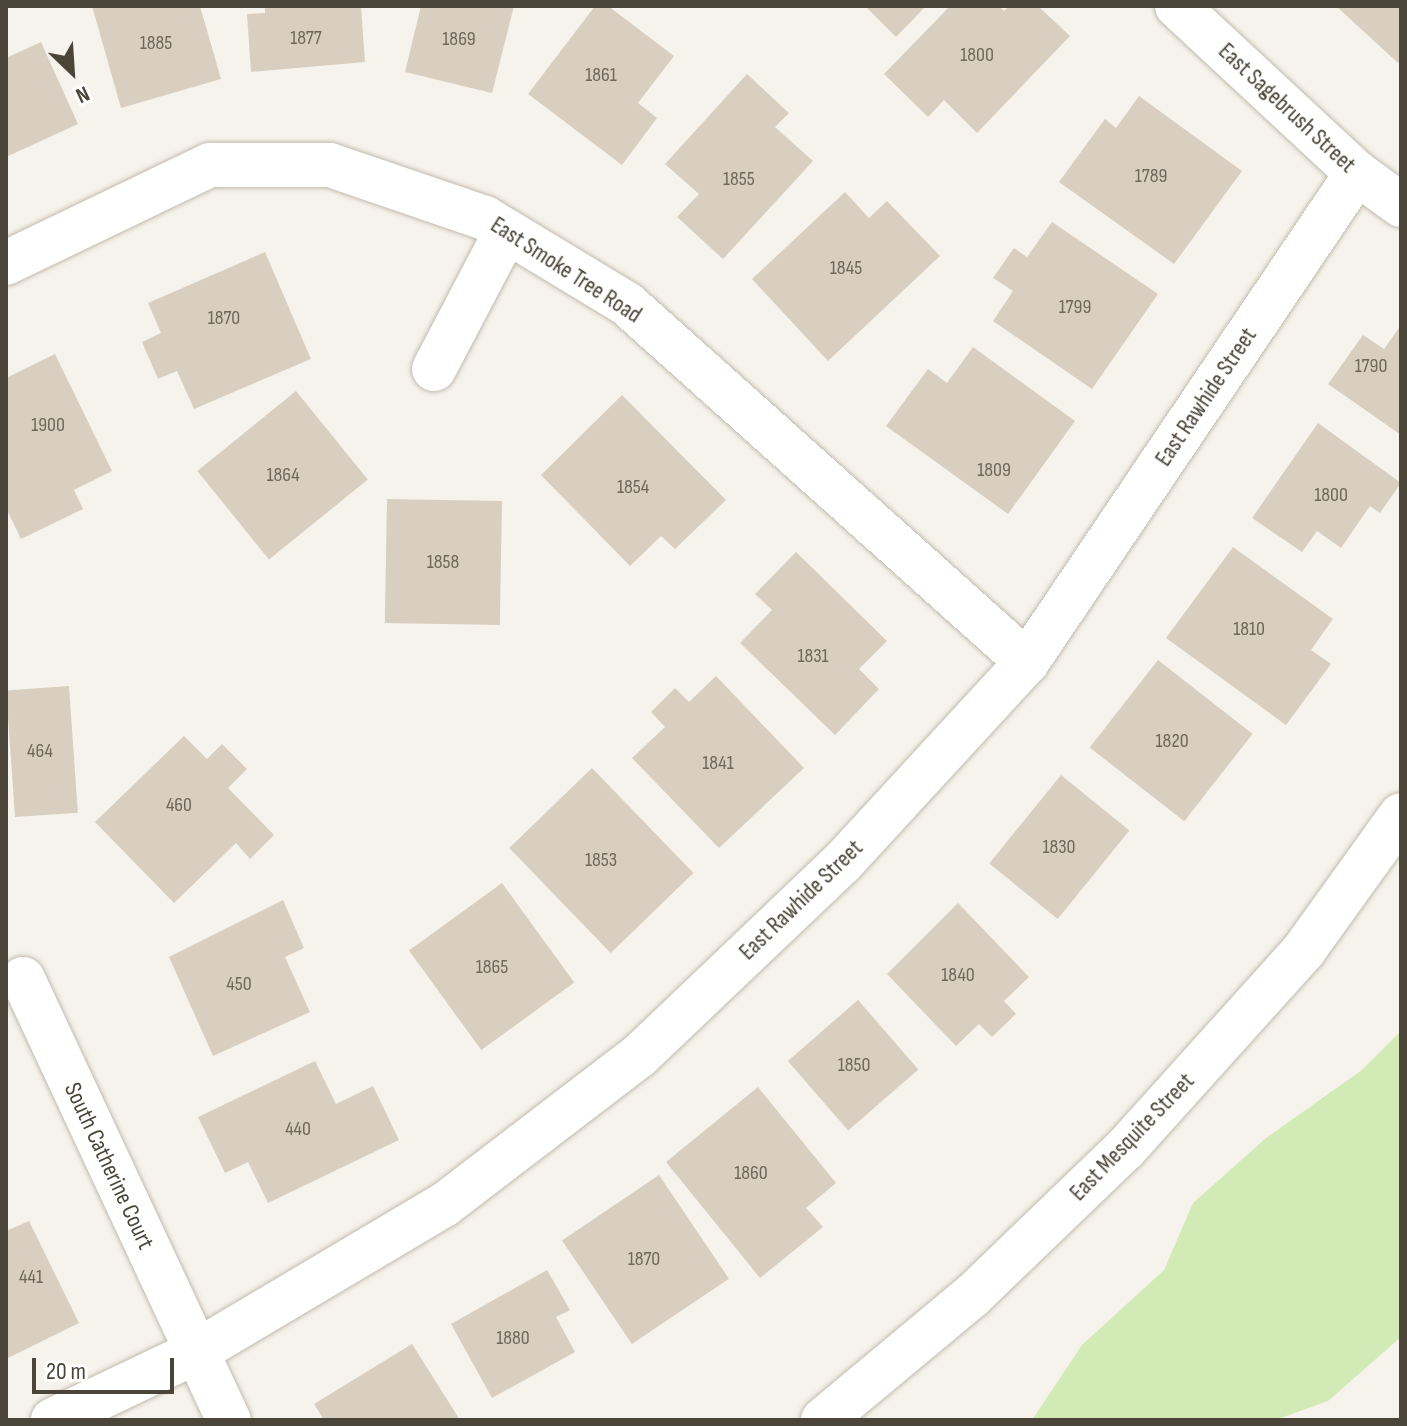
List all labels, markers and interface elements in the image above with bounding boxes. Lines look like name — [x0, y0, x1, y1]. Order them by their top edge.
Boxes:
house number: 1877 — [290, 26, 322, 50]
house number: 1869 — [442, 27, 476, 51]
house number: 1885 — [140, 31, 172, 55]
north arrow — [32, 32, 112, 112]
street label: East Sagebrush Street — [1212, 37, 1362, 179]
house number: 1800 — [960, 43, 994, 67]
house number: 1861 — [585, 63, 617, 87]
text: N — [71, 79, 93, 109]
house number: 1789 — [1135, 164, 1167, 188]
house number: 1855 — [723, 167, 755, 191]
street label: East Smoke Tree Road — [485, 211, 647, 329]
house number: 1845 — [830, 256, 862, 280]
house number: 1799 — [1059, 295, 1091, 319]
house number: 1870 — [208, 306, 240, 330]
street label: East Rawhide Street — [1149, 322, 1263, 472]
house number: 1790 — [1355, 354, 1387, 378]
house number: 1900 — [31, 413, 65, 437]
house number: 1809 — [977, 458, 1011, 482]
house number: 1864 — [266, 463, 300, 487]
house number: 1854 — [617, 475, 649, 499]
house number: 1800 — [1314, 483, 1348, 507]
house number: 1858 — [427, 550, 459, 574]
house number: 1810 — [1233, 617, 1265, 641]
house number: 1831 — [797, 644, 829, 668]
house number: 1820 — [1155, 729, 1189, 753]
house number: 464 — [27, 739, 53, 763]
house number: 1841 — [702, 751, 734, 775]
house number: 460 — [166, 793, 192, 817]
street label: East Rawhide Street — [733, 834, 869, 966]
house number: 1830 — [1042, 835, 1076, 859]
house number: 1853 — [585, 848, 617, 872]
house number: 1865 — [476, 955, 508, 979]
house number: 1840 — [941, 963, 975, 987]
house number: 450 — [226, 972, 252, 996]
house number: 1850 — [838, 1053, 870, 1077]
street label: East Mesquite Street — [1064, 1067, 1200, 1207]
street label: South Catherine Court — [58, 1078, 160, 1254]
house number: 440 — [285, 1117, 311, 1141]
house number: 1860 — [734, 1161, 768, 1185]
house number: 1870 — [628, 1247, 660, 1271]
house number: 441 — [19, 1265, 43, 1289]
house number: 1880 — [496, 1326, 530, 1350]
scale bar — [36, 1342, 178, 1392]
text: 20 m — [46, 1357, 86, 1386]

